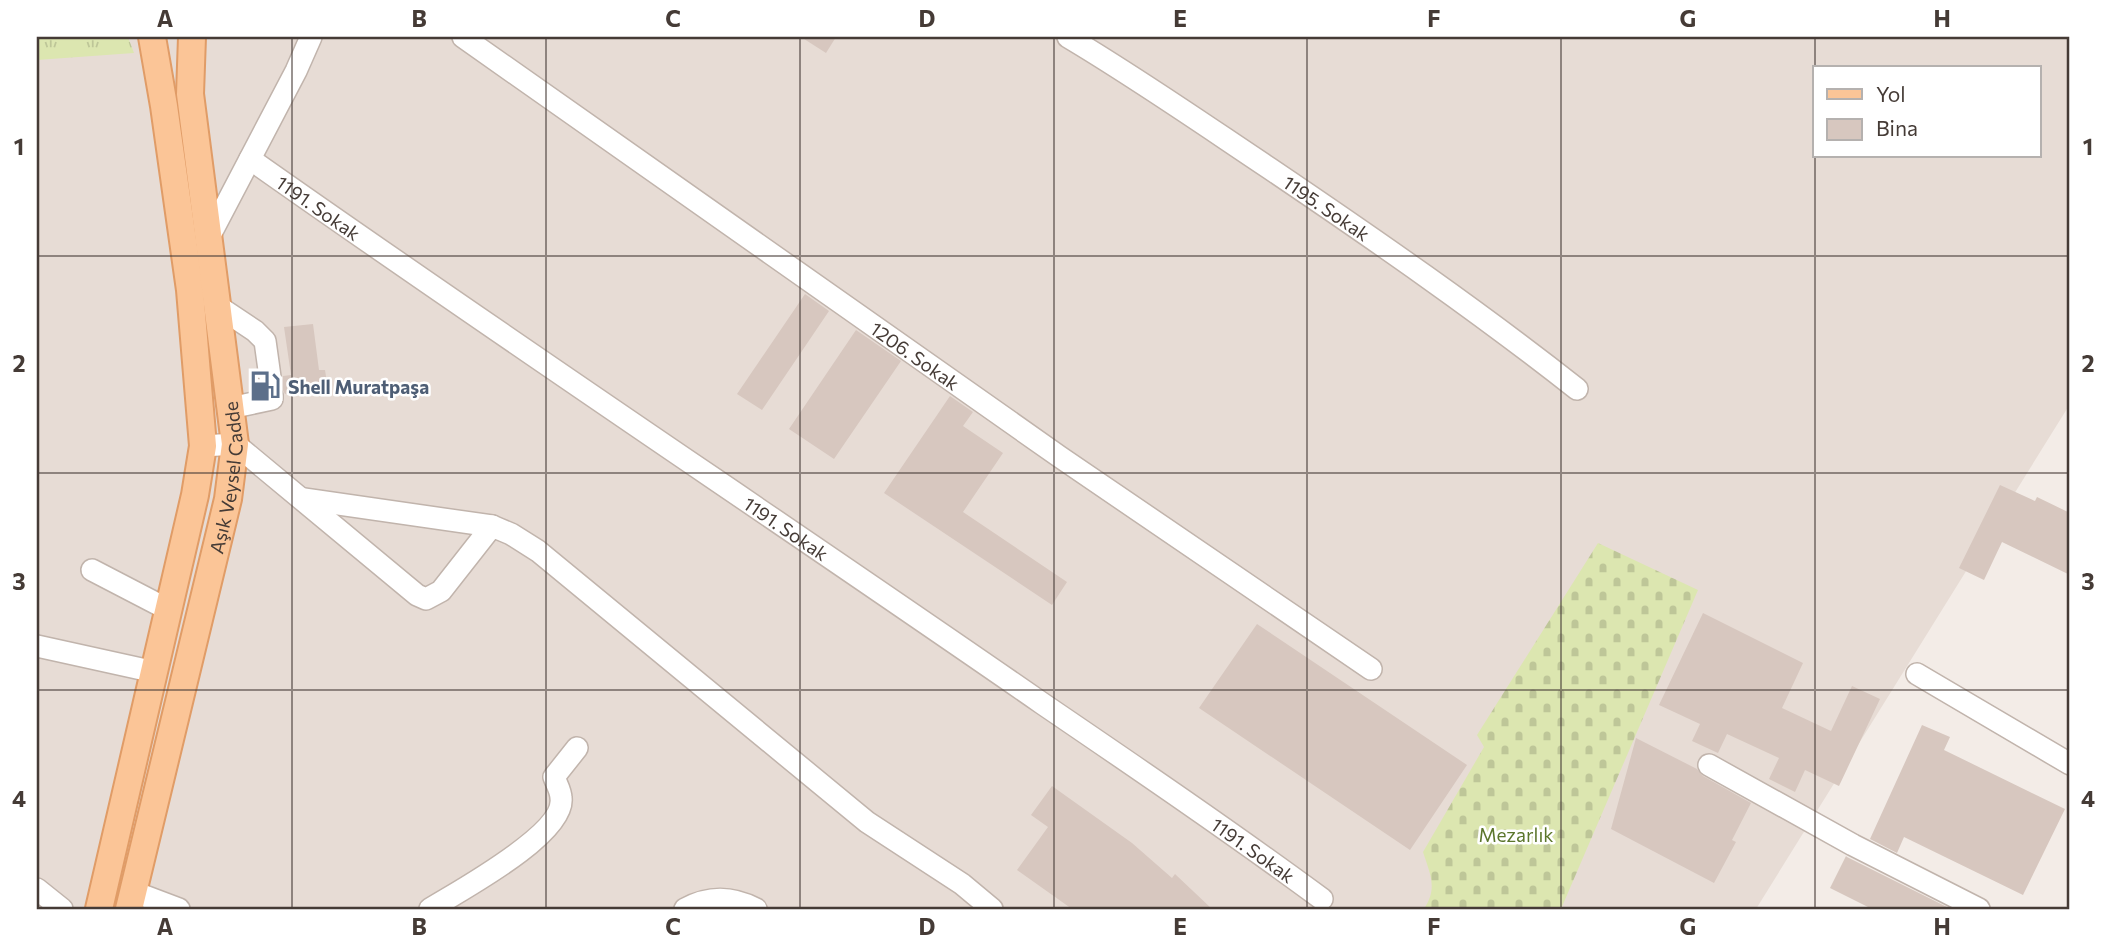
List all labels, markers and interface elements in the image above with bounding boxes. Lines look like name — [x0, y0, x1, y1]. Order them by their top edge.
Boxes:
text: A — [157, 4, 174, 32]
text: B — [411, 4, 427, 32]
text: C — [665, 4, 681, 32]
text: D — [919, 4, 936, 32]
text: E — [1173, 4, 1187, 32]
text: F — [1427, 4, 1441, 32]
text: G — [1680, 4, 1696, 32]
text: H — [1933, 4, 1951, 32]
legend — [1813, 66, 2040, 158]
text: Yol — [1876, 81, 1906, 106]
text: Bina — [1876, 115, 1918, 140]
text: 1 — [14, 132, 24, 160]
text: 1 — [2083, 132, 2093, 160]
street label: 1191. Sokak — [272, 170, 365, 245]
street label: 1195. Sokak — [1279, 170, 1374, 245]
street label: 1206. Sokak — [866, 316, 964, 394]
text: 2 — [12, 349, 26, 377]
text: 2 — [2081, 349, 2095, 377]
fuel station icon: Shell Muratpaşa — [248, 369, 282, 403]
place label: Shell Muratpaşa — [288, 375, 429, 398]
street label: Aşık Veysel Cadde — [204, 400, 247, 556]
street label: 1191. Sokak — [740, 491, 833, 565]
text: 3 — [12, 567, 26, 595]
text: 3 — [2081, 567, 2095, 595]
text: 4 — [12, 784, 26, 812]
text: 4 — [2081, 784, 2095, 812]
street label: 1191. Sokak — [1207, 812, 1300, 887]
park label: Mezarlık — [1478, 823, 1554, 846]
text: A — [157, 912, 174, 940]
text: B — [411, 912, 427, 940]
text: C — [665, 912, 681, 940]
text: D — [919, 912, 936, 940]
text: E — [1173, 912, 1187, 940]
text: F — [1427, 912, 1441, 940]
text: G — [1680, 912, 1696, 940]
text: H — [1933, 912, 1951, 940]

